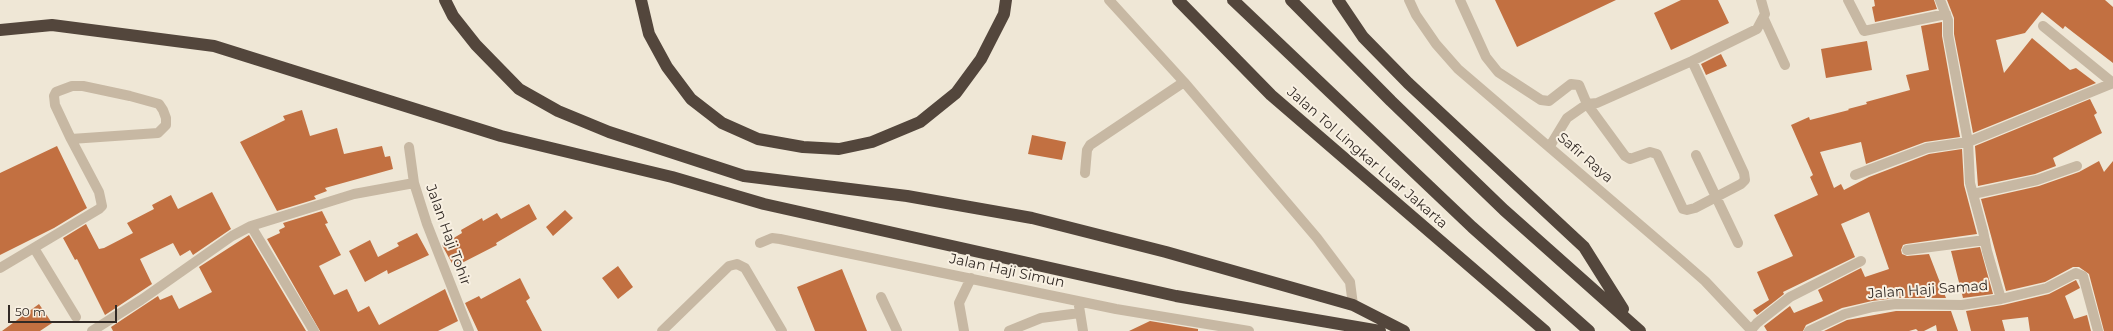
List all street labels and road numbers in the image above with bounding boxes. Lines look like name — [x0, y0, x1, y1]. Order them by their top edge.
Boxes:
street label: Jalan Tol Lingkar Luar Jakarta — [1283, 84, 1451, 232]
street label: Safir Raya — [1554, 129, 1616, 187]
street label: Jalan Haji Tohir — [422, 182, 474, 288]
street label: Jalan Haji Simun — [948, 251, 1066, 291]
street label: Jalan Haji Samad — [1867, 277, 1989, 303]

